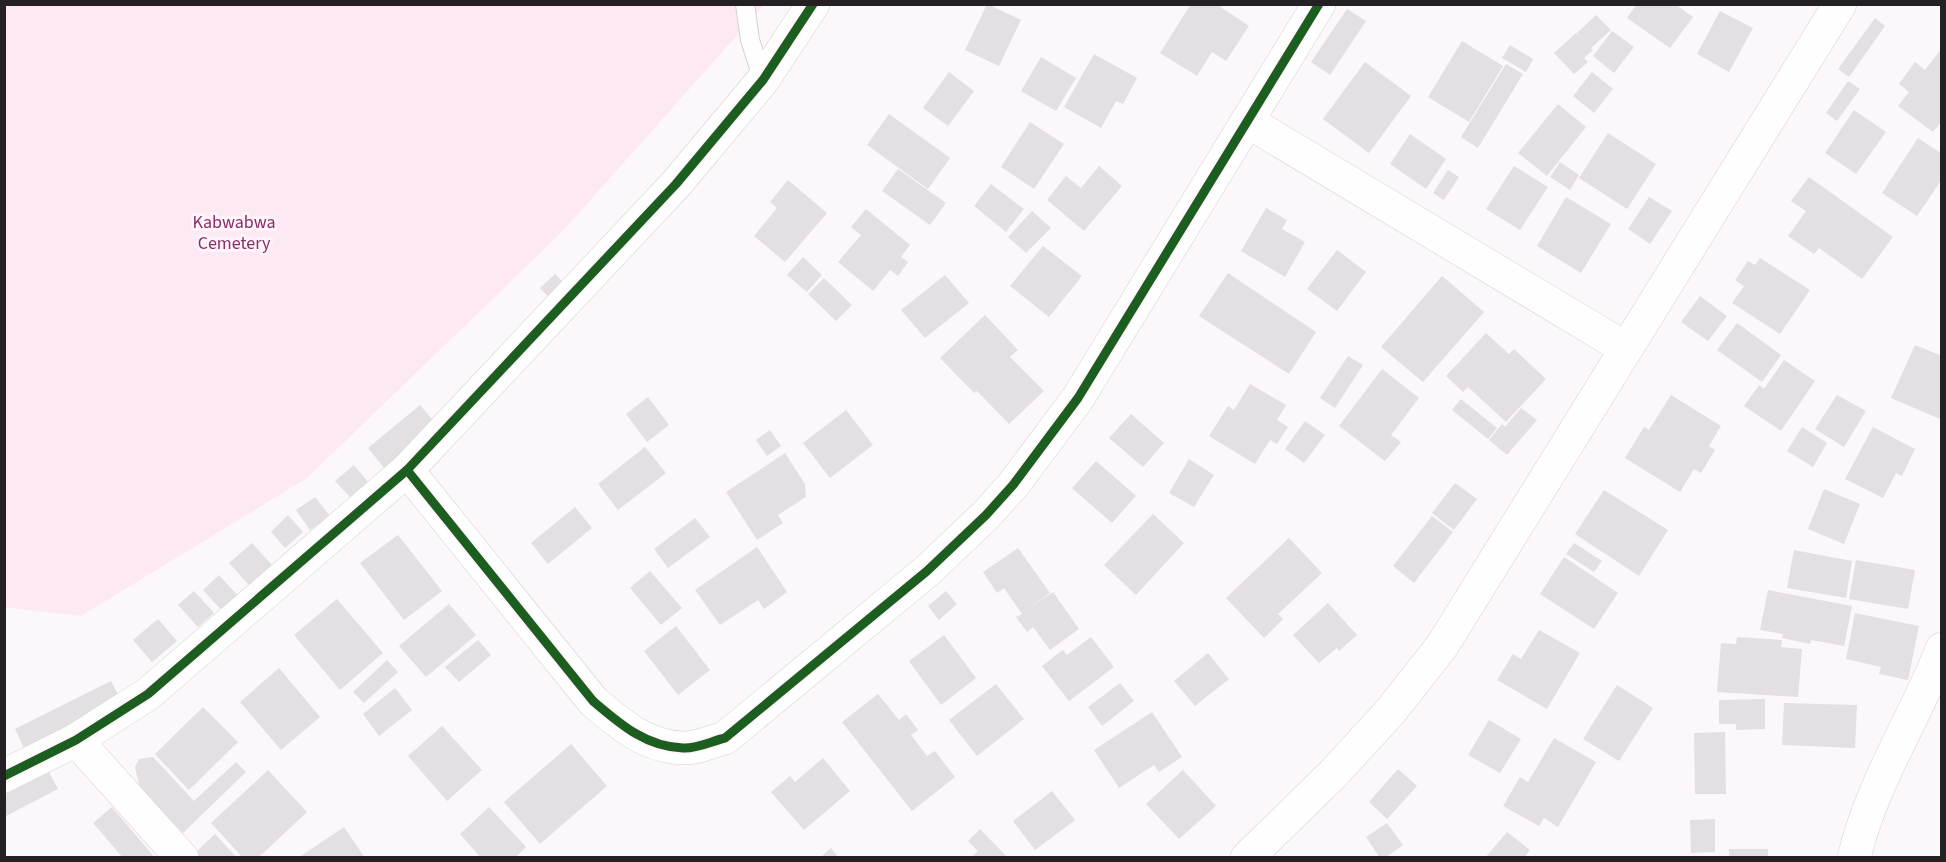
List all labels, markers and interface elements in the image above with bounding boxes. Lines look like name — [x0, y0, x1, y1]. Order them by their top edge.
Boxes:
park label: Kabwabwa Cemetery — [193, 210, 275, 256]

